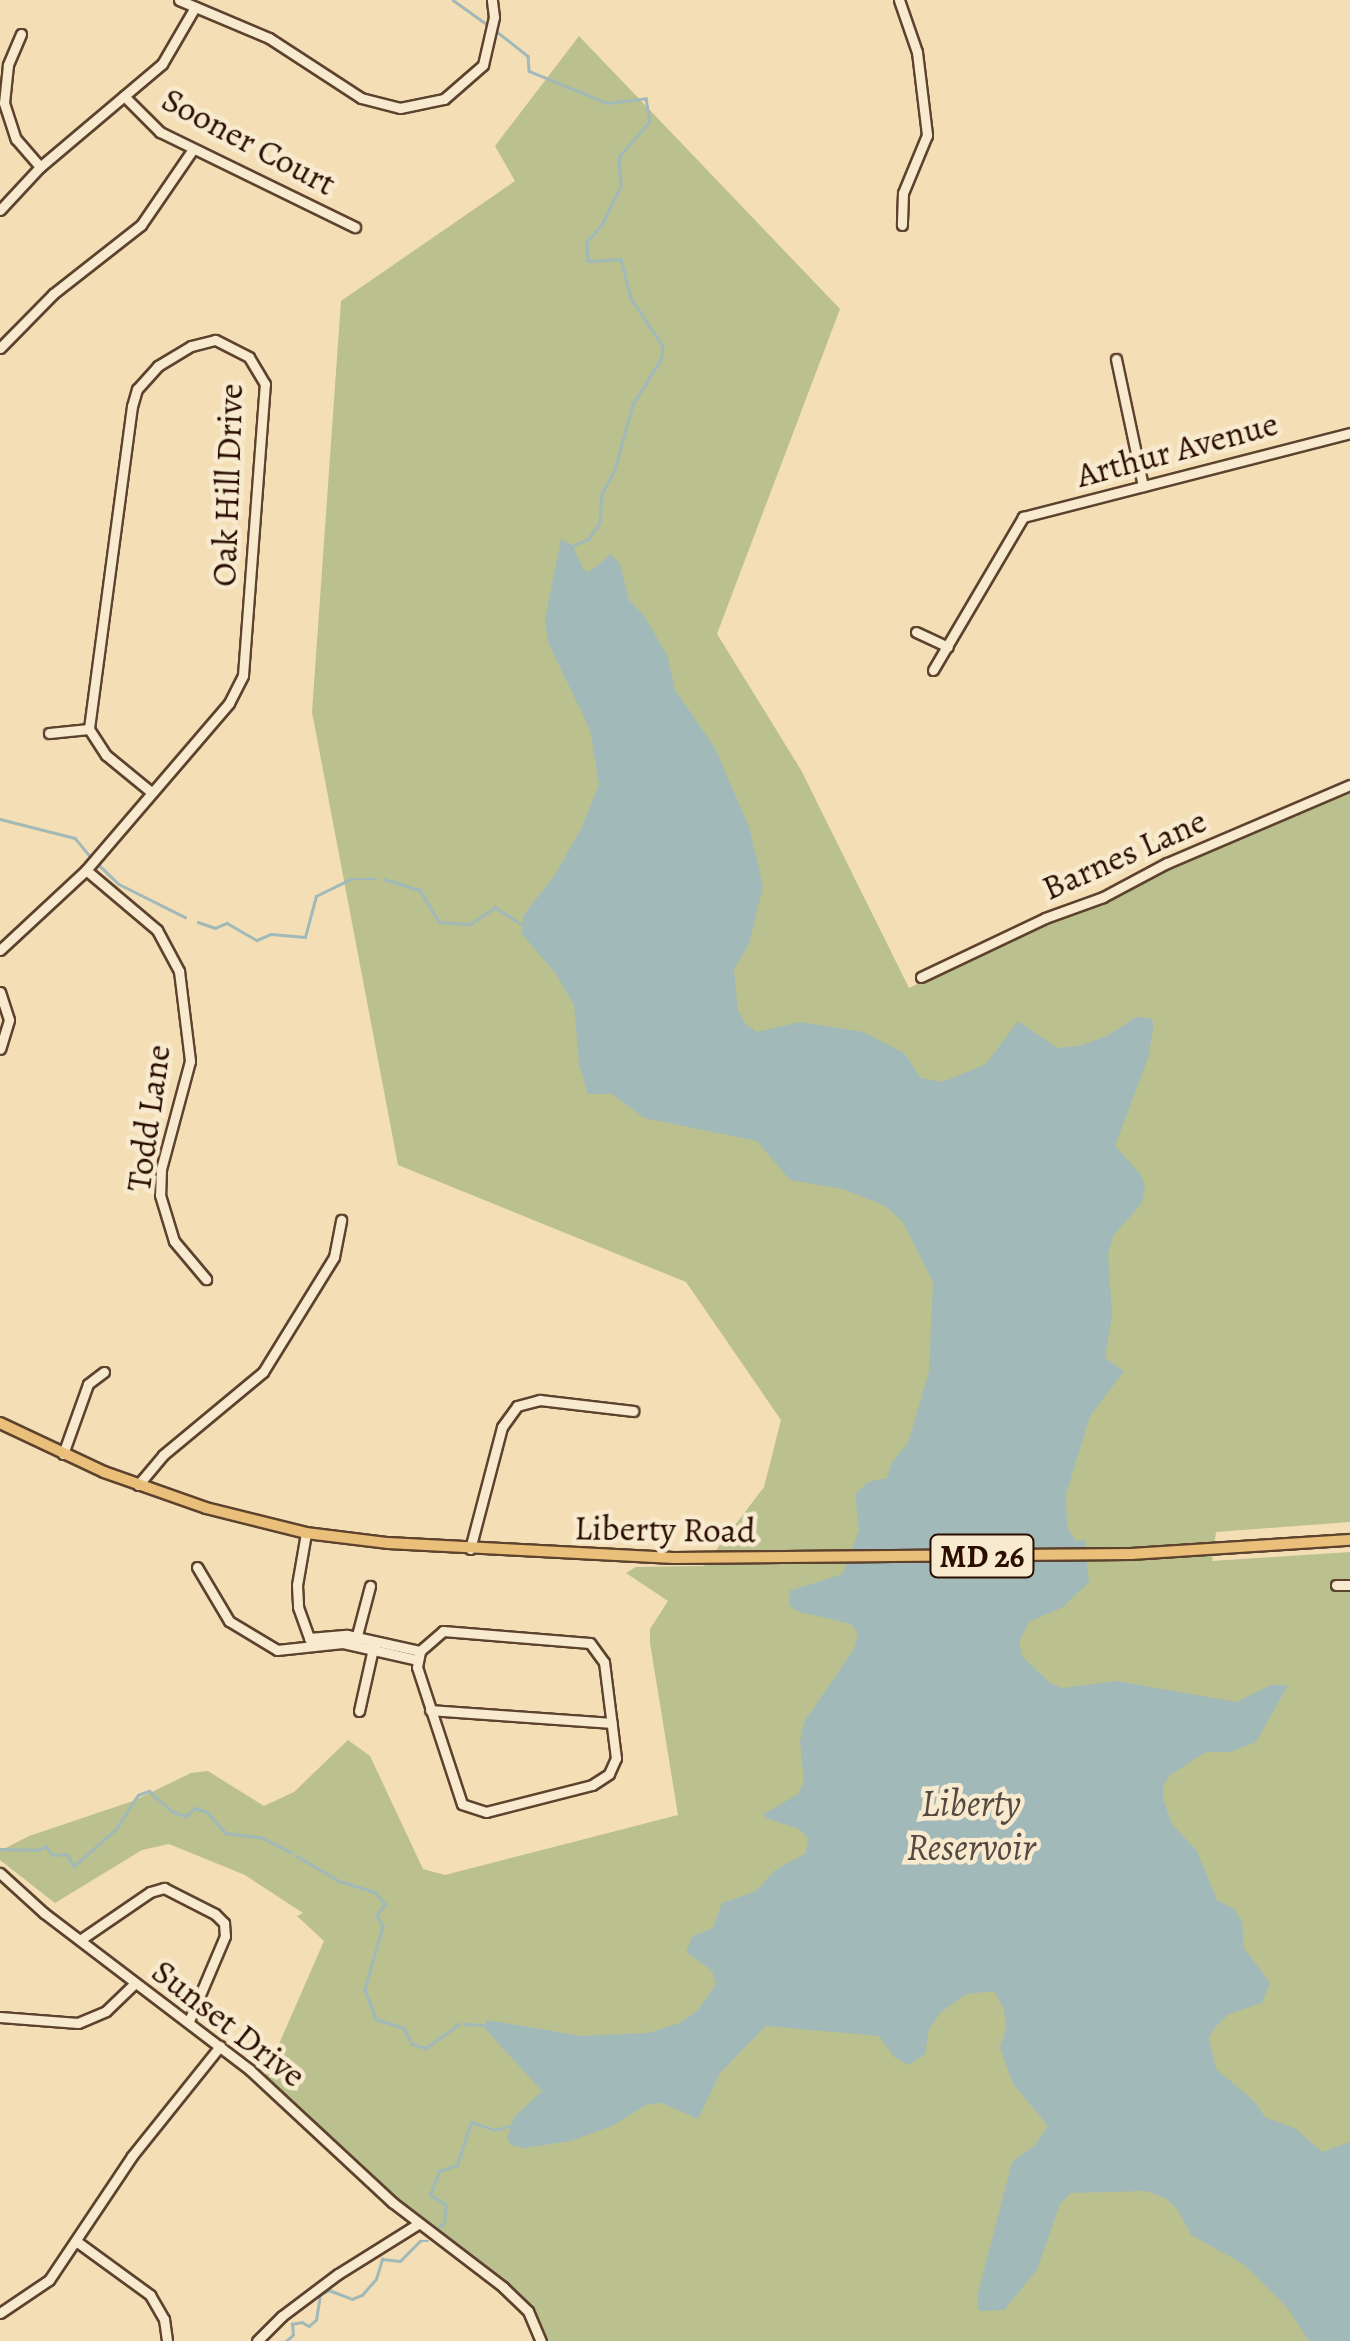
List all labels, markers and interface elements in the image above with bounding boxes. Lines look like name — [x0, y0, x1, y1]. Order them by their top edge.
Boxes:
street label: Sooner Court — [155, 78, 343, 204]
street label: Oak Hill Drive — [202, 383, 252, 587]
street label: Arthur Avenue — [1072, 402, 1282, 496]
street label: Barnes Lane — [1035, 799, 1213, 909]
street label: Todd Lane — [117, 1042, 179, 1194]
street label: Liberty Road — [574, 1506, 756, 1552]
road number: MD 26 — [927, 1529, 1037, 1583]
water label: Liberty Reservoir — [907, 1781, 1035, 1870]
street label: Sunset Drive — [144, 1950, 314, 2096]

